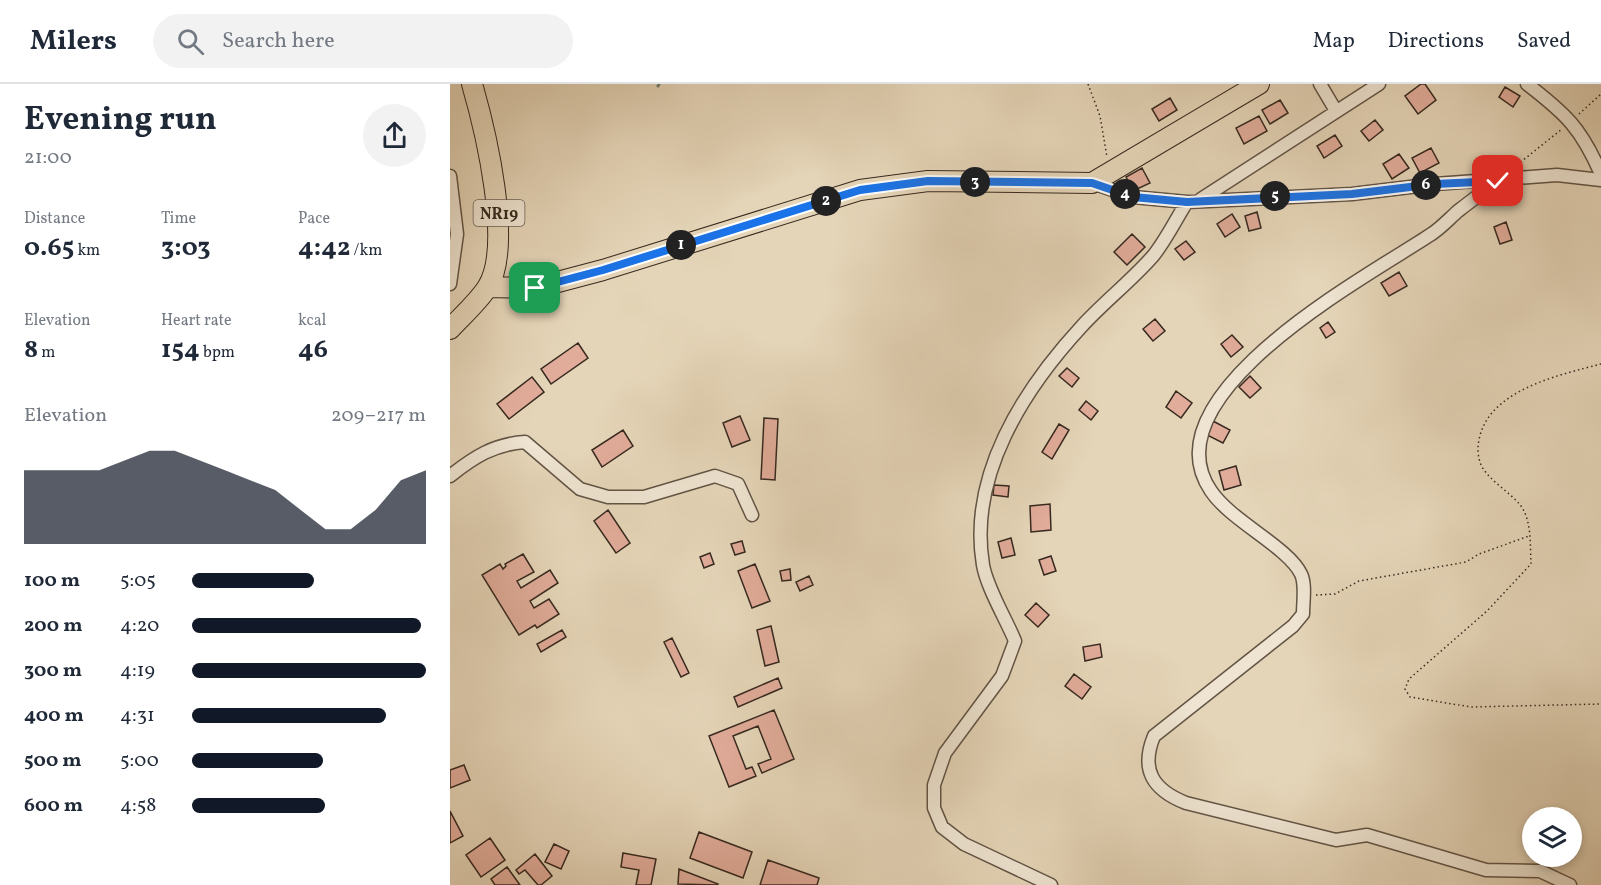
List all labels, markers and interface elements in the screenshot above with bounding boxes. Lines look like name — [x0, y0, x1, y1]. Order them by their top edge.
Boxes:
search box — [153, 14, 573, 68]
text: Milers — [30, 22, 117, 61]
icon: search — [174, 25, 207, 58]
text: Search here — [222, 26, 335, 57]
text: Map — [1313, 27, 1355, 56]
text: Directions — [1388, 27, 1484, 56]
text: Saved — [1517, 27, 1571, 56]
text: Evening run — [24, 98, 217, 144]
button: share — [363, 104, 426, 167]
text: 21:00 — [24, 144, 72, 172]
pin — [1472, 155, 1523, 206]
icon: check — [1481, 164, 1514, 197]
pin: 3 — [960, 167, 990, 197]
pin: 6 — [1411, 170, 1441, 200]
text: 3 — [971, 171, 979, 193]
text: 6 — [1422, 174, 1430, 196]
pin: 4 — [1110, 179, 1140, 209]
pin: 5 — [1260, 181, 1290, 211]
text: 4 — [1120, 183, 1130, 205]
text: 5 — [1271, 185, 1279, 207]
pin: 2 — [811, 186, 841, 216]
text: 2 — [822, 190, 830, 212]
road number: NR19 — [473, 200, 524, 226]
text: Distance — [24, 208, 85, 230]
text: Time — [161, 208, 196, 230]
text: Pace — [298, 208, 330, 230]
text: 0.65 — [24, 230, 74, 266]
text: 3:03 — [161, 230, 211, 266]
text: 4:42 — [298, 230, 350, 266]
pin: 1 — [666, 230, 696, 260]
text: 1 — [678, 234, 684, 256]
text: km — [74, 240, 100, 262]
text: /km — [350, 240, 382, 262]
pin — [509, 262, 560, 313]
icon: arrive — [518, 271, 551, 304]
text: Elevation — [24, 310, 91, 332]
text: Heart rate — [161, 310, 232, 332]
text: kcal — [298, 310, 326, 332]
text: 8 — [24, 332, 38, 368]
text: 154 — [161, 332, 200, 368]
text: 46 — [298, 332, 328, 368]
text: m — [38, 342, 56, 364]
text: bpm — [200, 342, 235, 364]
text: Elevation — [24, 402, 107, 430]
text: 209–217 m — [331, 402, 426, 430]
text: 100 m — [24, 567, 80, 595]
text: 5:05 — [120, 567, 156, 595]
text: 200 m — [24, 612, 82, 640]
text: 4:20 — [120, 612, 159, 640]
text: 300 m — [24, 657, 82, 685]
text: 4:19 — [120, 657, 155, 685]
text: 400 m — [24, 702, 84, 730]
text: 4:31 — [120, 702, 155, 730]
text: 500 m — [24, 747, 82, 775]
text: 5:00 — [120, 747, 159, 775]
text: 600 m — [24, 792, 83, 820]
text: 4:58 — [120, 792, 156, 820]
map controls — [1522, 807, 1582, 867]
button: layers — [1522, 807, 1582, 867]

